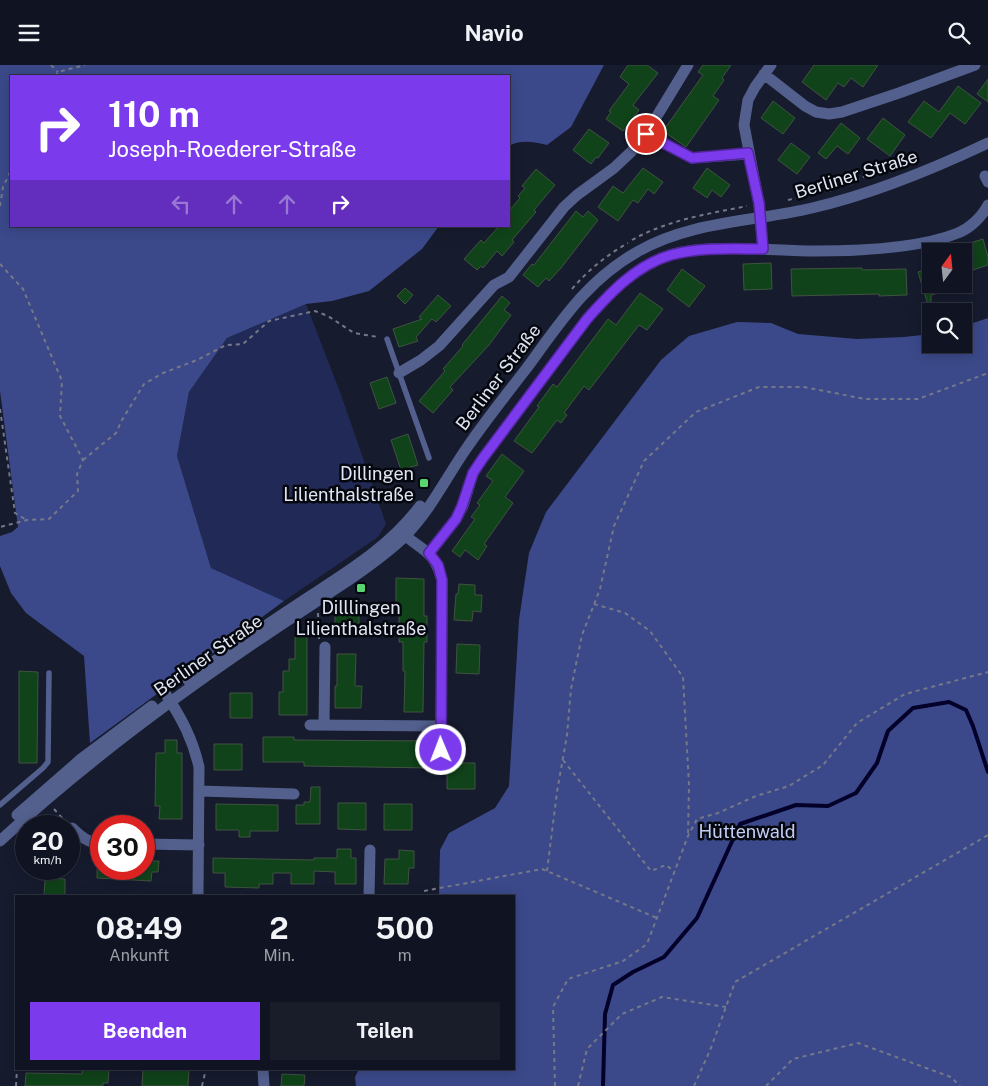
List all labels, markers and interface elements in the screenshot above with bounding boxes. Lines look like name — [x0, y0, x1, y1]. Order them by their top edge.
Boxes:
icon: menu — [15, 19, 43, 47]
icon: search — [945, 19, 973, 47]
text: Navio — [464, 20, 524, 46]
text: 110 m — [108, 94, 200, 135]
icon: right — [25, 95, 90, 160]
pin — [625, 113, 667, 155]
icon: arrive — [632, 120, 660, 148]
text: Joseph-Roederer-Straße — [108, 136, 357, 162]
street label: Berliner Straße — [792, 145, 920, 203]
icon: left — [167, 190, 195, 218]
icon: ahead — [220, 190, 248, 218]
icon: ahead — [273, 190, 301, 218]
icon: right — [326, 190, 354, 218]
north arrow — [922, 243, 972, 293]
map controls — [922, 243, 972, 353]
button: search — [922, 303, 972, 353]
street label: Berliner Straße — [451, 320, 545, 434]
place label: Dillingen Lilienthalstraße — [283, 463, 414, 505]
marker: Dillingen Lilienthalstraße — [418, 477, 430, 489]
marker: Dilllingen Lilienthalstraße — [355, 582, 367, 594]
place label: Dilllingen Lilienthalstraße — [296, 597, 426, 639]
street label: Berliner Straße — [150, 610, 266, 700]
position arrow — [414, 723, 466, 775]
speed limit sign: 30 — [90, 815, 155, 880]
park label: Hüttenwald — [699, 821, 795, 842]
text: 20 — [32, 826, 64, 856]
text: km/h — [33, 853, 62, 867]
text: 08:49 — [96, 910, 183, 946]
text: 2 — [269, 910, 289, 946]
text: 500 — [375, 910, 434, 946]
text: Ankunft — [109, 946, 169, 965]
text: Min. — [263, 946, 295, 965]
text: m — [398, 946, 412, 965]
button: Beenden — [30, 1002, 260, 1060]
button: Teilen — [270, 1002, 500, 1060]

